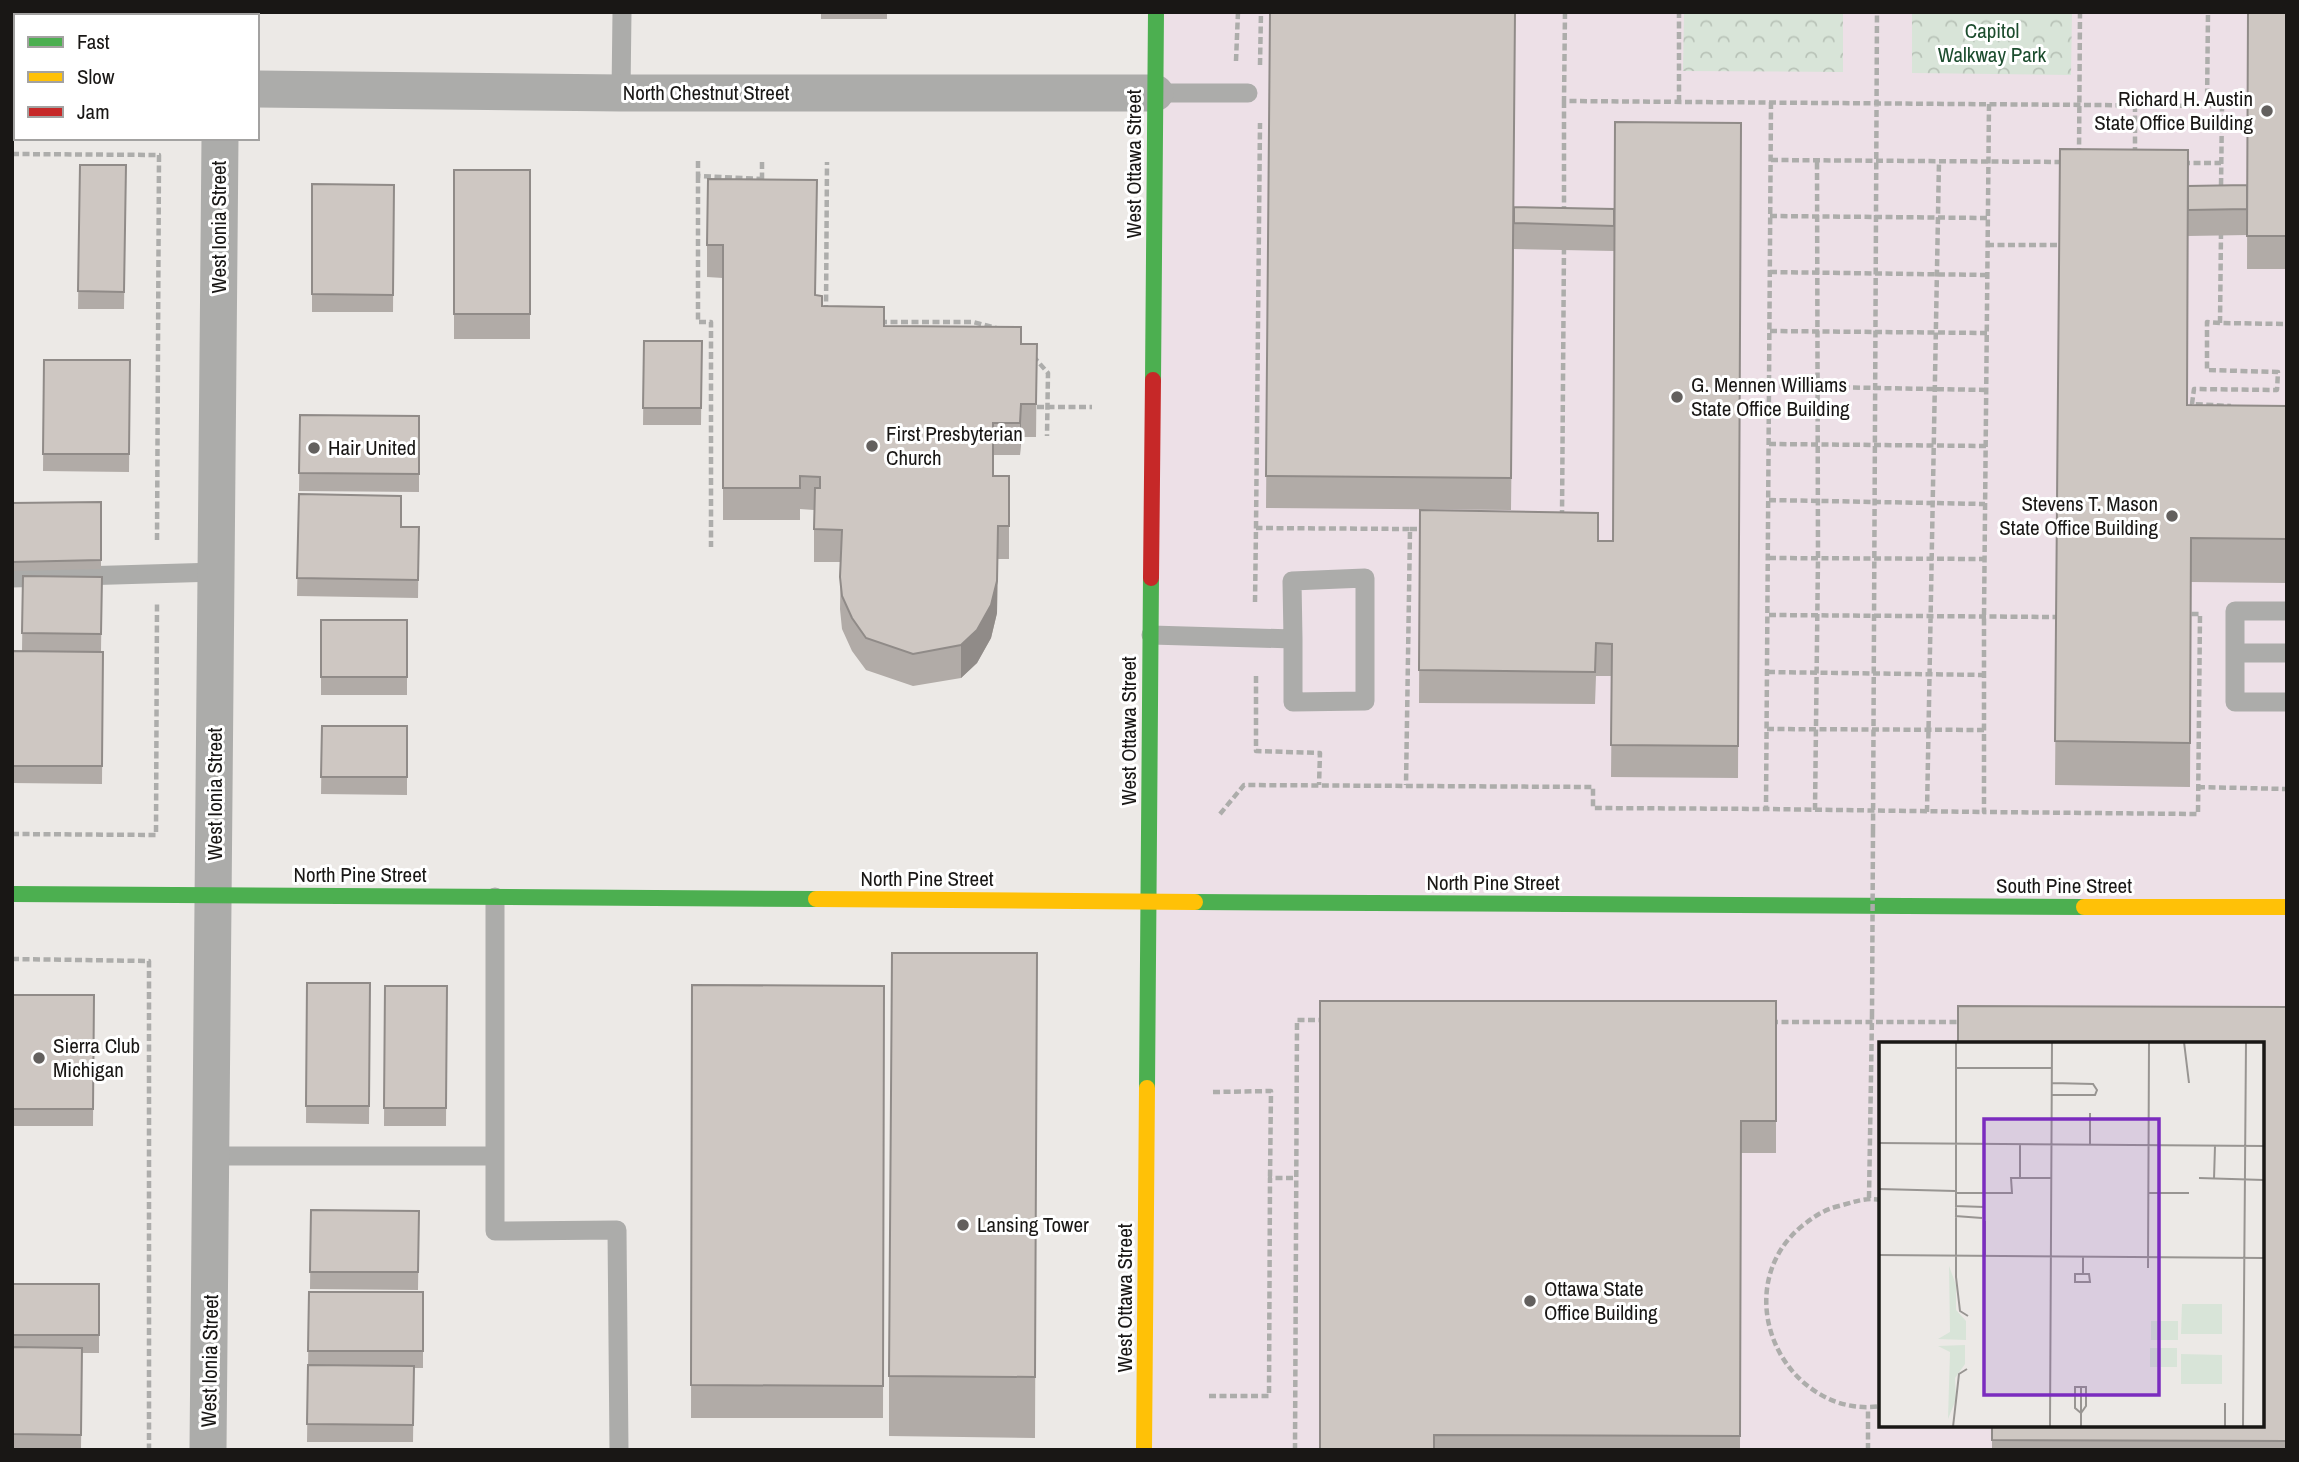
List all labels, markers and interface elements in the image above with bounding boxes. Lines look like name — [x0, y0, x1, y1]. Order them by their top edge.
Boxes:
legend — [14, 14, 259, 140]
park label: Capitol Walkway Park — [1938, 16, 2047, 69]
text: Fast — [77, 27, 110, 56]
text: Slow — [77, 62, 115, 91]
street label: North Chestnut Street — [623, 78, 789, 107]
place label: Richard H. Austin State Office Building — [2094, 84, 2253, 137]
street label: West Ottawa Street — [1119, 89, 1148, 239]
text: Jam — [77, 97, 110, 126]
marker: Richard H. Austin State Office Building — [2259, 103, 2275, 119]
street label: West Ionia Street — [204, 160, 233, 293]
place label: G. Mennen Williams State Office Building — [1691, 370, 1850, 423]
marker: G. Mennen Williams State Office Building — [1669, 389, 1685, 405]
place label: First Presbyterian Church — [886, 419, 1023, 472]
place label: Hair United — [328, 433, 416, 462]
marker: First Presbyterian Church — [864, 438, 880, 454]
marker: Hair United — [306, 440, 322, 456]
place label: Stevens T. Mason State Office Building — [1999, 489, 2158, 542]
marker: Stevens T. Mason State Office Building — [2164, 508, 2180, 524]
street label: West Ottawa Street — [1114, 656, 1143, 806]
street label: West Ionia Street — [200, 727, 229, 860]
street label: North Pine Street — [293, 860, 427, 889]
street label: North Pine Street — [860, 864, 994, 893]
street label: North Pine Street — [1426, 868, 1560, 897]
street label: South Pine Street — [1996, 871, 2132, 900]
place label: Sierra Club Michigan — [53, 1031, 140, 1084]
inset map — [1879, 1042, 2264, 1427]
marker: Sierra Club Michigan — [31, 1050, 47, 1066]
place label: Lansing Tower — [977, 1210, 1089, 1239]
marker: Lansing Tower — [955, 1217, 971, 1233]
street label: West Ottawa Street — [1110, 1223, 1139, 1373]
place label: Ottawa State Office Building — [1544, 1274, 1658, 1327]
marker: Ottawa State Office Building — [1522, 1293, 1538, 1309]
street label: West Ionia Street — [194, 1294, 225, 1428]

